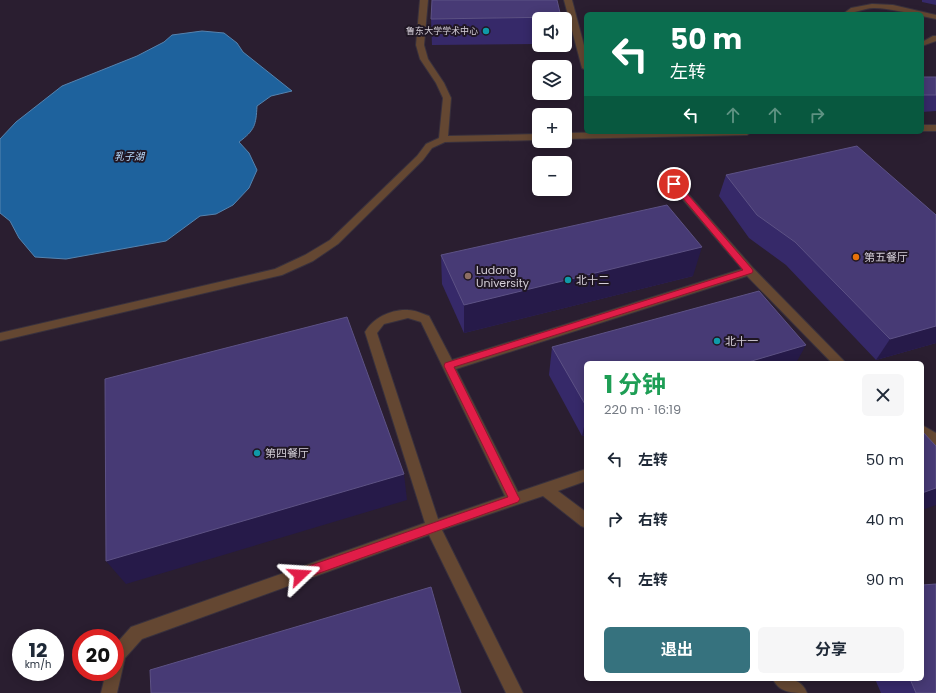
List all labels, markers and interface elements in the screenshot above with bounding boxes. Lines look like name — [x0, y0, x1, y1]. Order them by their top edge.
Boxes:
map controls — [532, 12, 572, 196]
button: sound — [532, 12, 572, 52]
text: 50 m — [670, 20, 742, 59]
place label: 鲁东大学学术中心 — [406, 25, 478, 37]
marker: 鲁东大学学术中心 — [481, 26, 491, 36]
icon: left — [604, 28, 656, 80]
text: 左转 — [670, 59, 706, 84]
button: layers — [532, 60, 572, 100]
icon: left — [680, 104, 702, 126]
icon: ahead — [722, 104, 744, 126]
icon: ahead — [764, 104, 786, 126]
icon: right — [806, 104, 828, 126]
button: + — [532, 108, 572, 148]
water label: 乳子湖 — [114, 149, 146, 164]
button: − — [532, 156, 572, 196]
pin — [657, 167, 691, 201]
icon: arrive — [663, 173, 685, 195]
place label: 第五餐厅 — [864, 249, 908, 265]
marker: 第五餐厅 — [851, 252, 861, 262]
place label: Ludong University — [476, 262, 530, 291]
marker: Ludong University — [463, 271, 473, 281]
place label: 北十二 — [576, 272, 609, 288]
marker: 北十二 — [563, 275, 573, 285]
place label: 北十一 — [725, 333, 758, 349]
marker: 北十一 — [712, 336, 722, 346]
text: 1 分钟 — [604, 368, 666, 401]
button: close — [862, 374, 904, 416]
text: 220 m · 16:19 — [604, 400, 681, 419]
place label: 第四餐厅 — [265, 445, 309, 461]
marker: 第四餐厅 — [252, 448, 262, 458]
icon: left — [604, 448, 626, 470]
text: 左转 — [638, 449, 668, 470]
text: 50 m — [866, 449, 904, 470]
icon: right — [604, 508, 626, 530]
text: 右转 — [638, 509, 668, 530]
text: 40 m — [866, 509, 904, 530]
position arrow — [279, 554, 321, 596]
icon: left — [604, 568, 626, 590]
text: 左转 — [638, 569, 668, 590]
text: 90 m — [866, 569, 904, 590]
button: 退出 — [604, 627, 750, 673]
button: 分享 — [758, 627, 904, 673]
speed limit sign: 20 — [72, 629, 124, 681]
text: 12 — [29, 636, 47, 664]
text: km/h — [25, 657, 51, 672]

